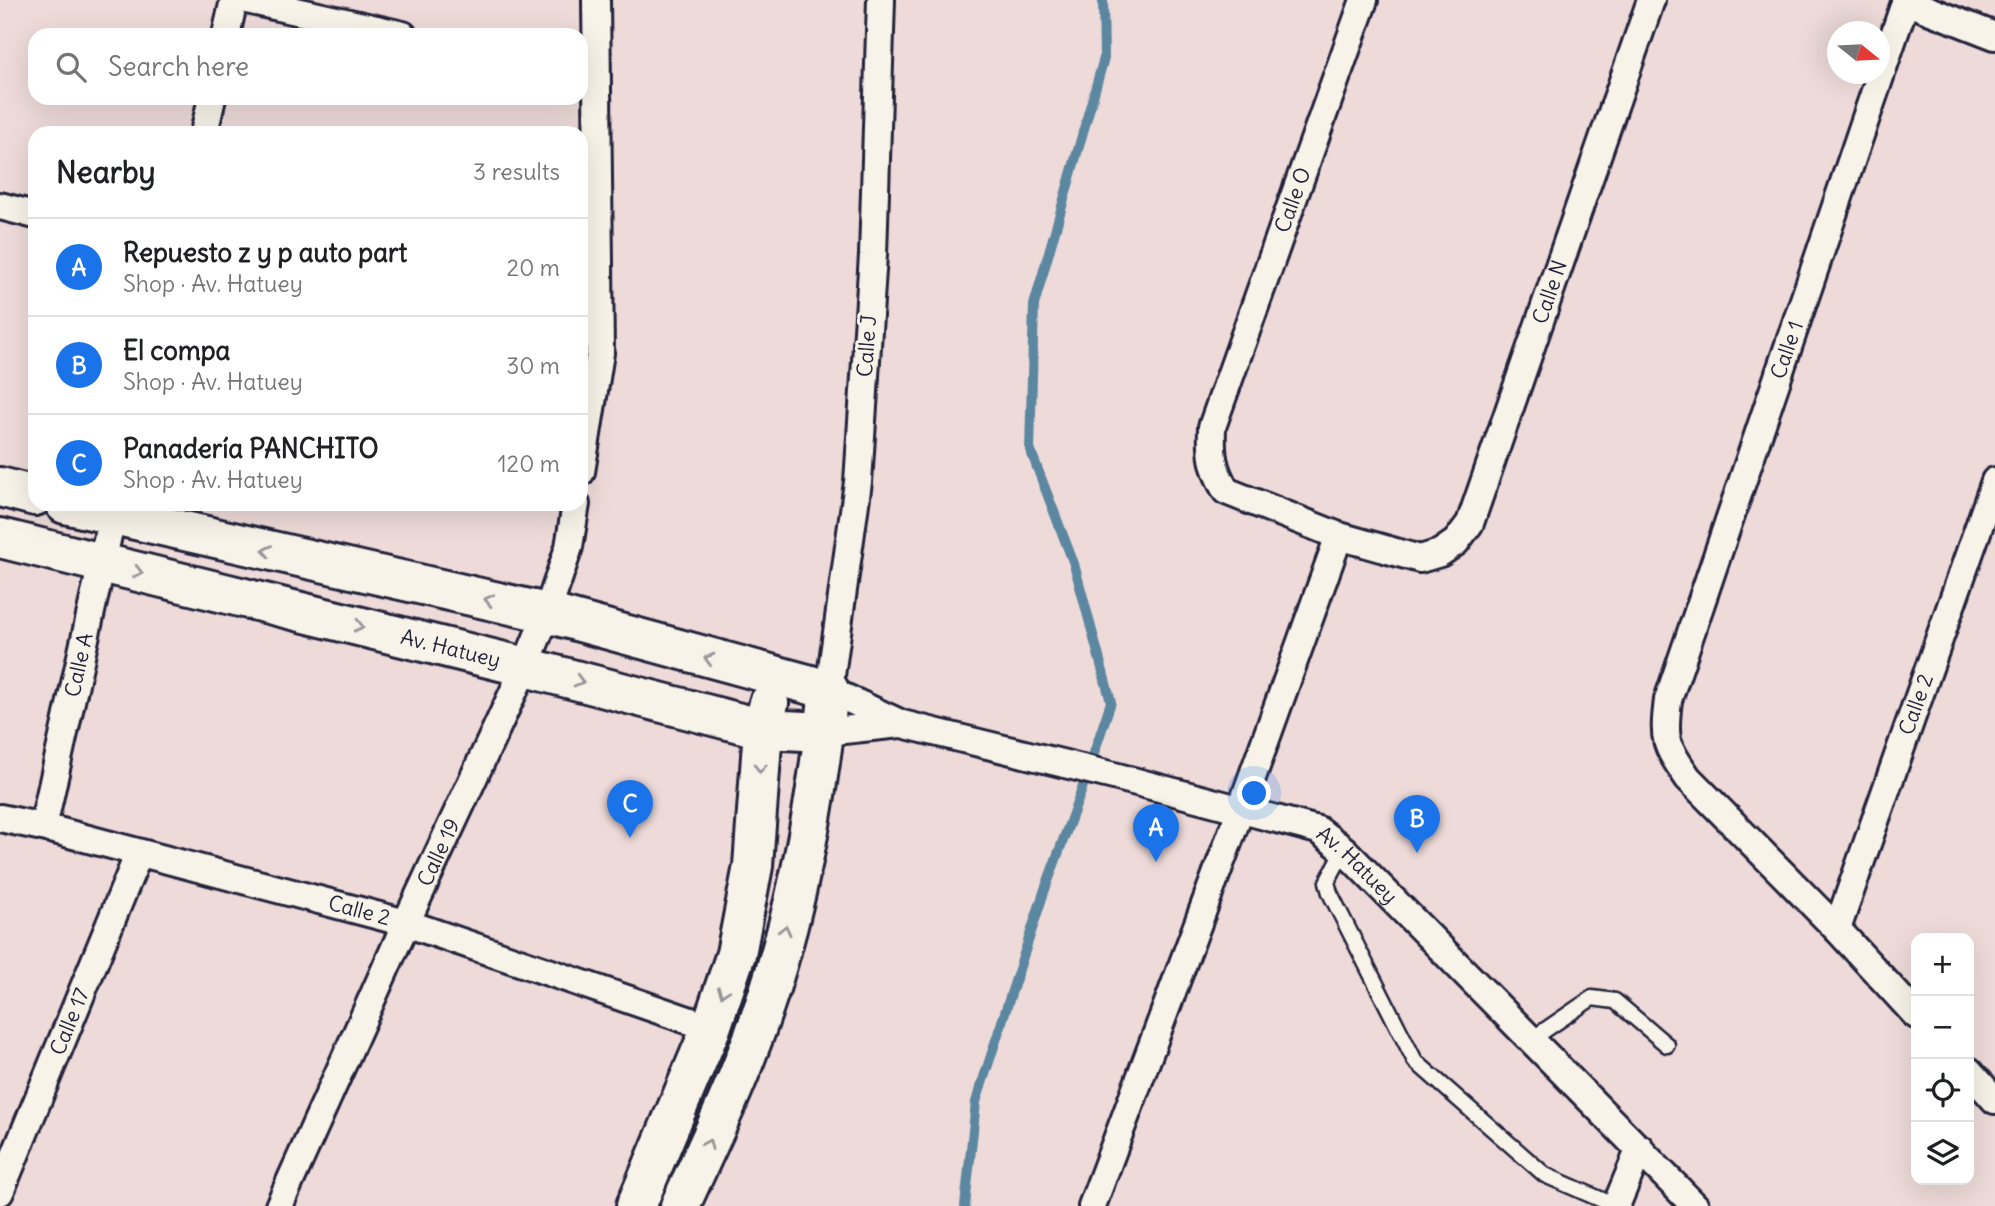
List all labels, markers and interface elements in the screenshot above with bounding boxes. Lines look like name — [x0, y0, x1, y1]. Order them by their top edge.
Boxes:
north arrow — [1827, 21, 1890, 84]
search box — [28, 28, 588, 105]
icon: search — [52, 48, 90, 86]
text: Search here — [108, 50, 249, 83]
text: Nearby — [56, 153, 156, 191]
text: 3 results — [473, 157, 560, 186]
street label: Calle O — [1268, 163, 1317, 236]
text: Repuesto z y p auto part — [123, 236, 407, 269]
text: A — [72, 253, 86, 282]
text: 20 m — [507, 253, 560, 282]
street label: Calle N — [1526, 256, 1573, 328]
text: Shop · Av. Hatuey — [123, 269, 303, 298]
street label: Calle J — [851, 314, 882, 378]
street label: Calle 1 — [1764, 317, 1809, 382]
text: El compa — [123, 334, 230, 367]
text: B — [71, 351, 87, 380]
text: 30 m — [506, 351, 560, 380]
text: Shop · Av. Hatuey — [123, 367, 303, 396]
text: Panadería PANCHITO — [123, 432, 379, 465]
text: C — [71, 449, 87, 478]
text: 120 m — [497, 449, 560, 478]
text: Shop · Av. Hatuey — [123, 465, 303, 494]
one-way arrow — [261, 544, 273, 559]
one-way arrow — [132, 564, 144, 578]
one-way arrow — [483, 594, 495, 609]
one-way arrow — [353, 618, 365, 632]
street label: Av. Hatuey — [398, 623, 503, 674]
street label: Calle A — [58, 630, 99, 699]
one-way arrow — [703, 652, 715, 667]
street label: Calle 2 — [1892, 670, 1939, 739]
one-way arrow — [573, 673, 585, 687]
one-way arrow — [753, 763, 768, 774]
your location — [1237, 776, 1271, 810]
pin: C — [607, 780, 653, 838]
pin: B — [1394, 795, 1440, 853]
pin: A — [1133, 804, 1179, 862]
street label: Calle 19 — [411, 814, 466, 890]
street label: Av. Hatuey — [1311, 820, 1404, 909]
street label: Calle 2 — [325, 889, 393, 931]
one-way arrow — [777, 924, 792, 936]
map controls — [1911, 933, 1974, 1185]
button: + — [1911, 933, 1974, 996]
street label: Calle 17 — [44, 984, 95, 1059]
one-way arrow — [717, 985, 731, 997]
button: − — [1911, 996, 1974, 1059]
button: locate — [1911, 1059, 1974, 1122]
button: layers — [1911, 1122, 1974, 1185]
one-way arrow — [700, 1138, 714, 1151]

